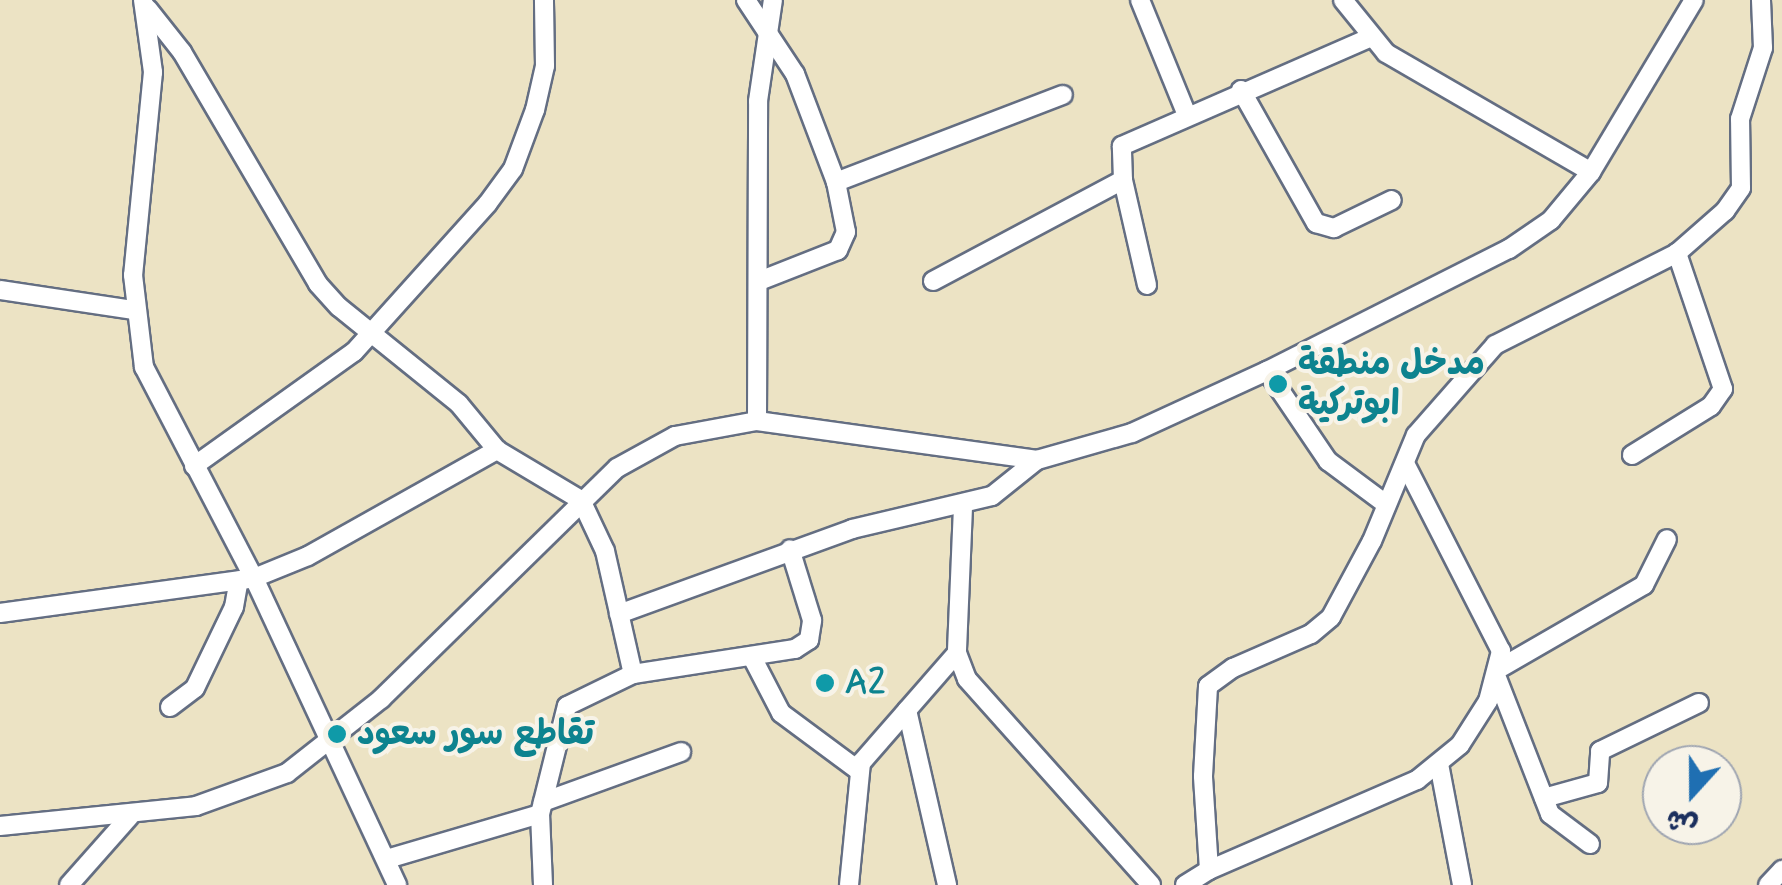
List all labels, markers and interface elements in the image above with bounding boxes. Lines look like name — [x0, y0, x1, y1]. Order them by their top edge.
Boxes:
place label: مدخل منطقة ابوتركية — [1298, 343, 1485, 425]
marker: مدخل منطقة ابوتركية — [1267, 373, 1289, 395]
place label: A2 — [845, 662, 885, 704]
marker: A2 — [814, 672, 836, 694]
place label: تقاطع سور سعود — [357, 713, 594, 755]
marker: تقاطع سور سعود — [326, 723, 348, 745]
north arrow — [1642, 745, 1742, 845]
text: ش — [1661, 799, 1703, 844]

